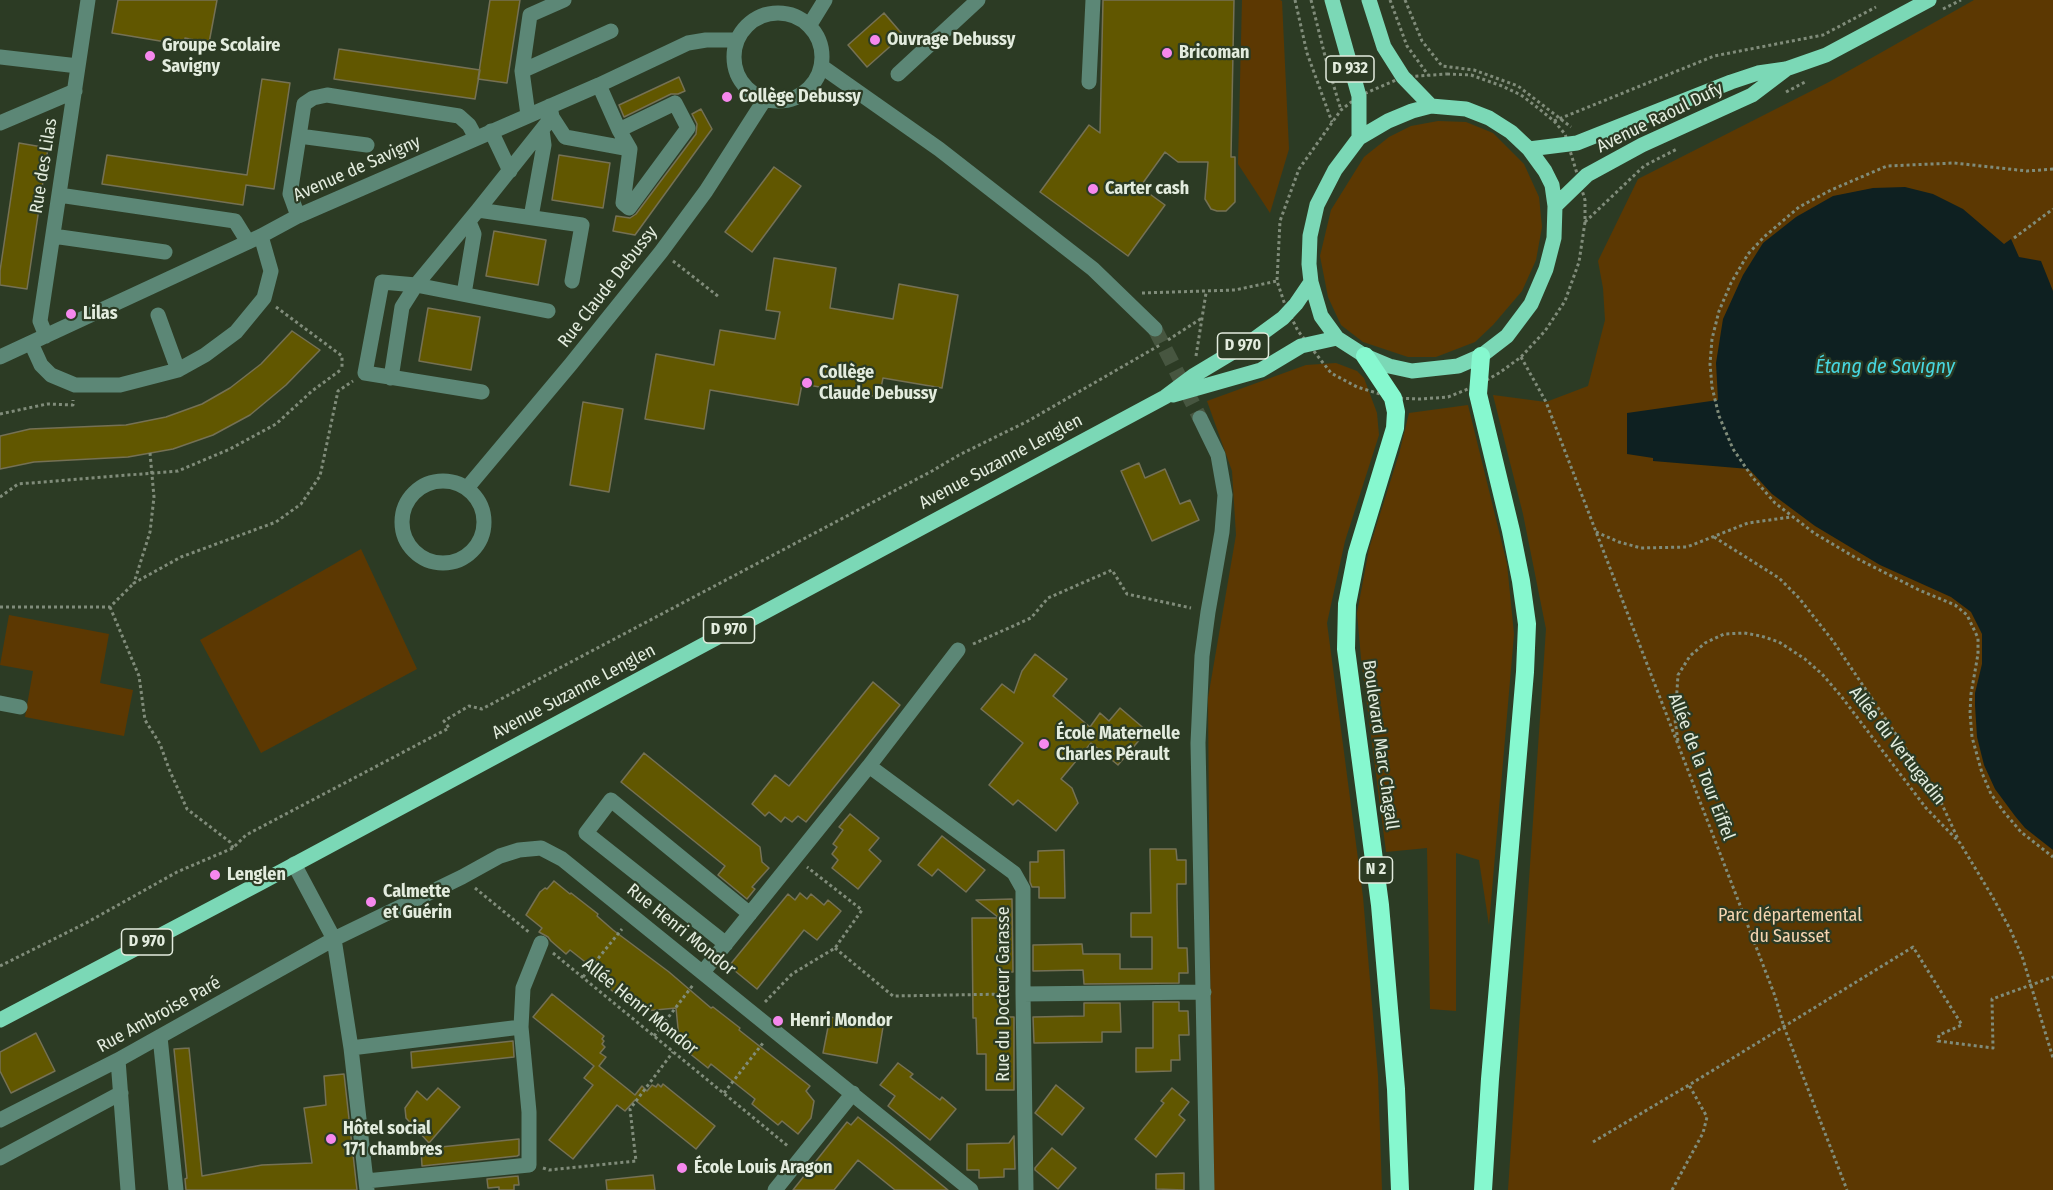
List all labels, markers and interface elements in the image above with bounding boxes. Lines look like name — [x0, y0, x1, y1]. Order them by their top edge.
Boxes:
place label: Ouvrage Debussy — [887, 29, 1015, 51]
marker: Ouvrage Debussy — [868, 33, 882, 47]
place label: Groupe Scolaire Savigny — [162, 35, 280, 78]
place label: Bricoman — [1179, 42, 1250, 64]
marker: Bricoman — [1160, 46, 1174, 60]
marker: Groupe Scolaire Savigny — [143, 49, 157, 63]
road number: D 932 — [1326, 56, 1374, 82]
street label: Avenue Raoul Dufy — [1593, 78, 1727, 158]
place label: Collège Debussy — [739, 86, 861, 108]
marker: Collège Debussy — [720, 90, 734, 104]
street label: Rue des Lilas — [26, 117, 62, 215]
street label: Avenue de Savigny — [290, 131, 424, 207]
place label: Carter cash — [1105, 178, 1189, 200]
marker: Carter cash — [1086, 182, 1100, 196]
street label: Rue Claude Debussy — [554, 222, 662, 352]
place label: Lilas — [83, 303, 118, 325]
marker: Lilas — [64, 307, 78, 321]
road number: D 970 — [1218, 333, 1268, 359]
water label: Étang de Savigny — [1815, 355, 1955, 379]
place label: Collège Claude Debussy — [819, 362, 937, 404]
marker: Collège Claude Debussy — [800, 376, 814, 390]
street label: Avenue Suzanne Lenglen — [916, 410, 1086, 514]
road number: D 970 — [704, 617, 754, 643]
street label: Avenue Suzanne Lenglen — [489, 640, 659, 744]
street label: Boulevard Marc Chagall — [1357, 659, 1403, 831]
street label: Allée du Vertugadin — [1844, 683, 1950, 809]
street label: Allée de la Tour Eiffel — [1663, 691, 1739, 843]
place label: École Maternelle Charles Pérault — [1056, 723, 1180, 766]
marker: École Maternelle Charles Pérault — [1037, 737, 1051, 751]
road number: N 2 — [1360, 857, 1392, 883]
place label: Lenglen — [227, 864, 286, 886]
marker: Lenglen — [208, 868, 222, 882]
street label: Rue Henri Mondor — [622, 879, 740, 981]
place label: Calmette et Guérin — [383, 881, 452, 924]
marker: Calmette et Guérin — [364, 895, 378, 909]
park label: Parc départemental du Sausset — [1718, 905, 1862, 948]
street label: Rue du Docteur Garasse — [993, 906, 1015, 1082]
road number: D 970 — [122, 929, 172, 955]
street label: Allée Henri Mondor — [578, 954, 702, 1060]
street label: Rue Ambroise Paré — [94, 972, 224, 1058]
place label: Henri Mondor — [790, 1010, 892, 1032]
marker: Henri Mondor — [771, 1014, 785, 1028]
place label: Hôtel social 171 chambres — [343, 1118, 442, 1160]
marker: Hôtel social 171 chambres — [324, 1132, 338, 1146]
place label: École Louis Aragon — [694, 1157, 832, 1179]
marker: École Louis Aragon — [675, 1161, 689, 1175]

